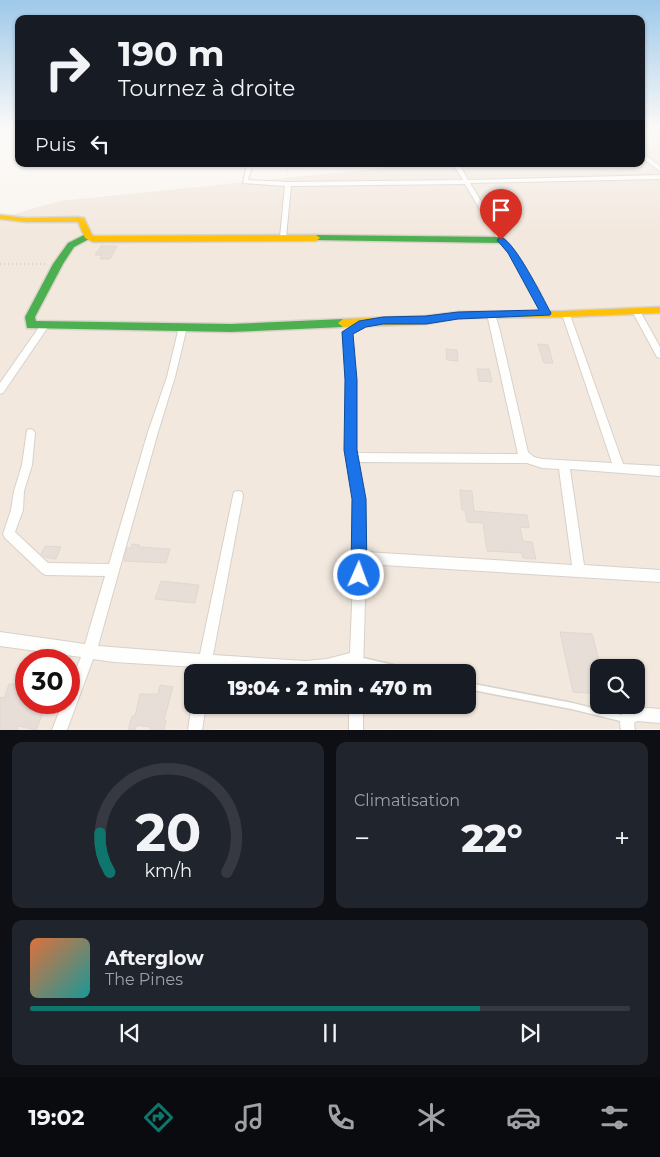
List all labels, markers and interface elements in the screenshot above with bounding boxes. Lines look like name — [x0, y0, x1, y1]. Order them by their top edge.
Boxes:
text: 190 m — [118, 32, 224, 75]
icon: right — [35, 35, 100, 100]
text: Tournez à droite — [118, 75, 295, 102]
icon: left — [86, 130, 114, 158]
text: Puis — [35, 133, 76, 156]
pin — [480, 189, 522, 240]
icon: arrive — [487, 196, 515, 224]
position arrow — [332, 548, 384, 600]
speed limit sign: 30 — [15, 649, 80, 714]
map controls — [590, 659, 645, 714]
button: search — [590, 659, 645, 714]
text: 19:04 · 2 min · 470 m — [228, 677, 432, 700]
text: Climatisation — [354, 791, 460, 810]
text: 20 — [135, 801, 201, 864]
text: 22° — [461, 815, 523, 862]
text: − — [354, 821, 370, 855]
text: + — [614, 821, 630, 855]
text: km/h — [144, 860, 192, 881]
text: Afterglow — [105, 947, 204, 970]
text: The Pines — [105, 970, 183, 989]
icon: previous — [116, 1019, 144, 1047]
icon: pause — [316, 1019, 344, 1047]
icon: next — [516, 1019, 544, 1047]
icon: directions — [141, 1100, 176, 1135]
icon: music — [232, 1100, 267, 1135]
icon: phone — [323, 1100, 358, 1135]
icon: climate — [414, 1100, 449, 1135]
icon: car — [506, 1100, 541, 1135]
icon: filters — [597, 1100, 632, 1135]
text: 19:02 — [28, 1104, 84, 1131]

